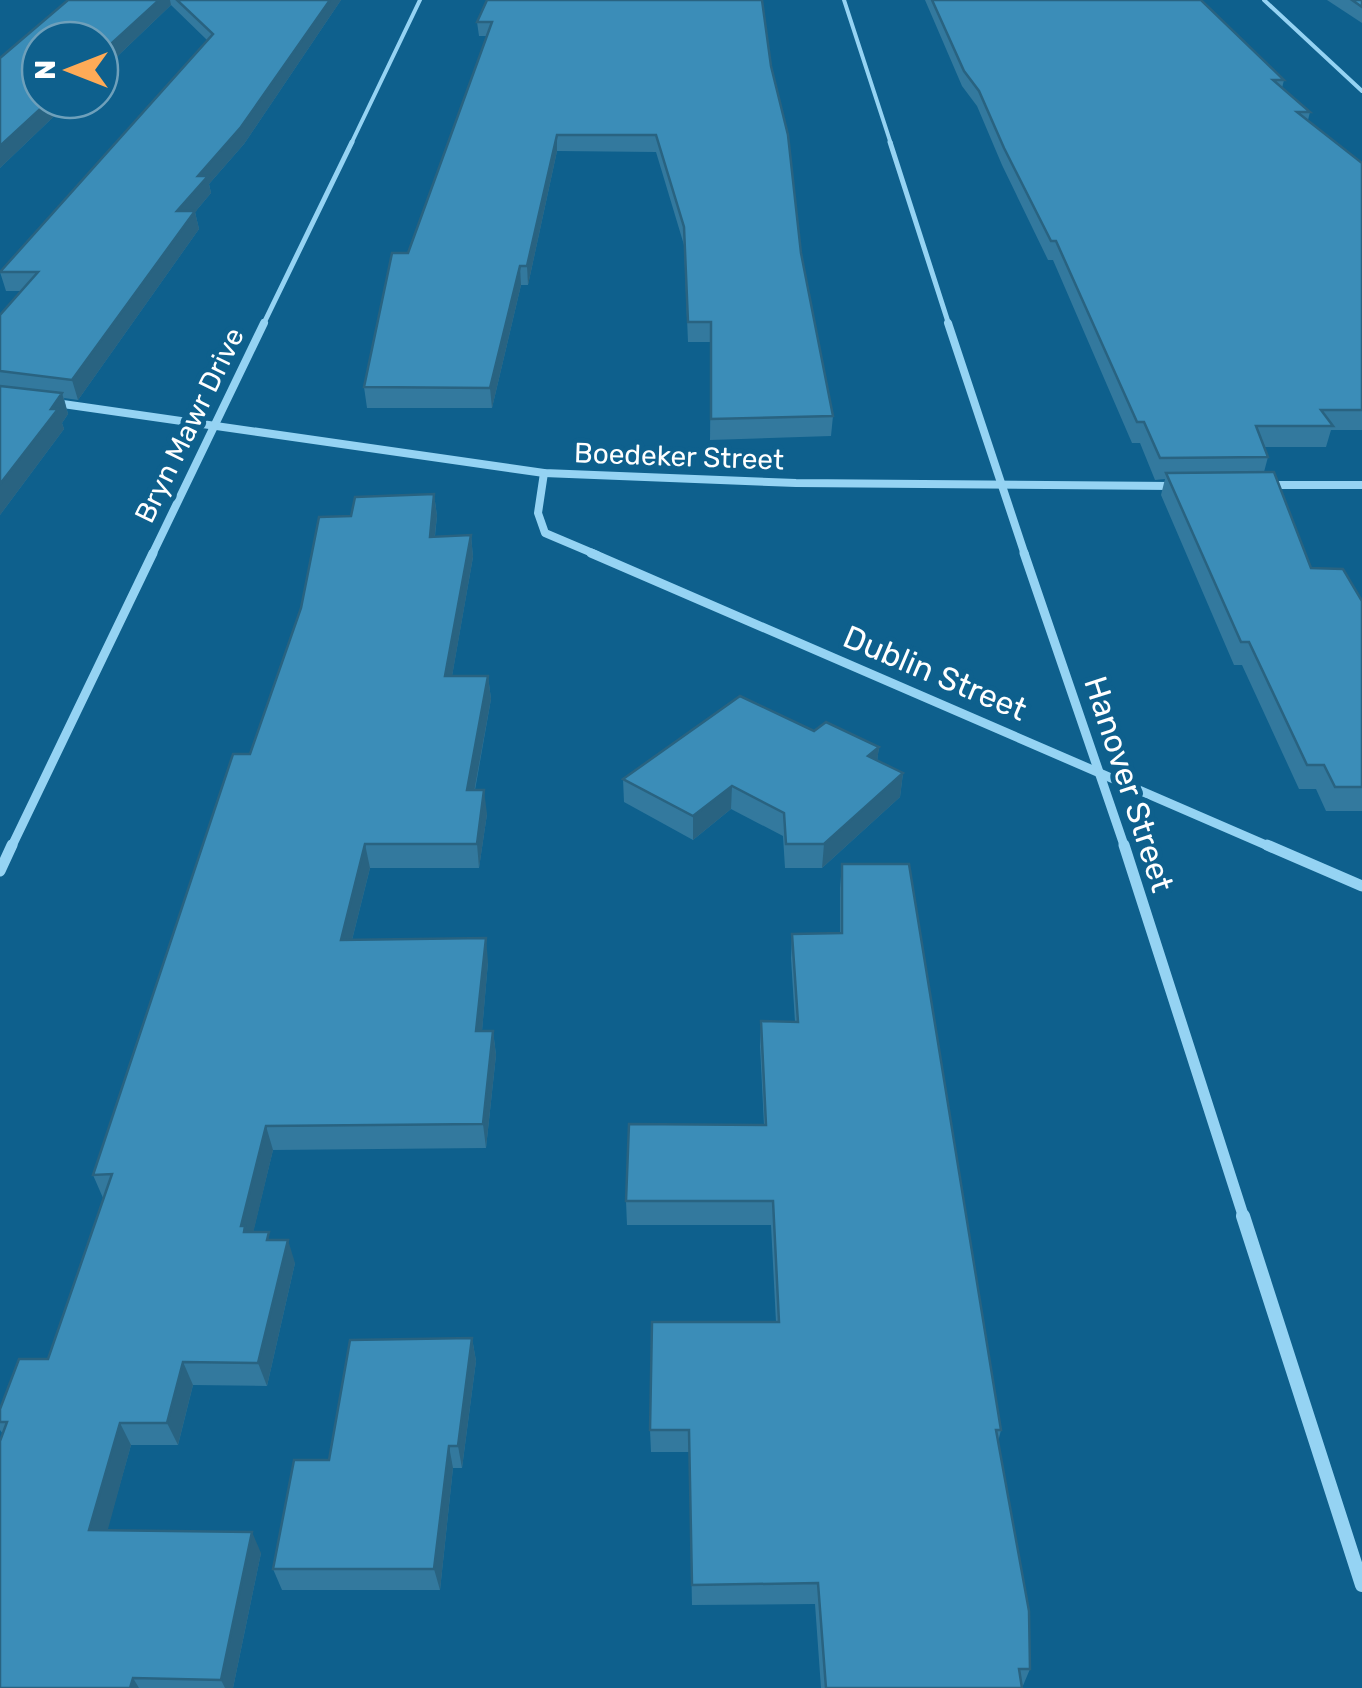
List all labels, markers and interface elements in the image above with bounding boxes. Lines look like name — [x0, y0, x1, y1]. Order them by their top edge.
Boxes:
north arrow — [20, 20, 120, 120]
text: N — [29, 60, 62, 80]
street label: Bryn Mawr Drive — [128, 322, 251, 528]
street label: Boedeker Street — [573, 436, 785, 477]
street label: Dublin Street — [838, 617, 1032, 729]
street label: Hanover Street — [1076, 671, 1182, 897]

